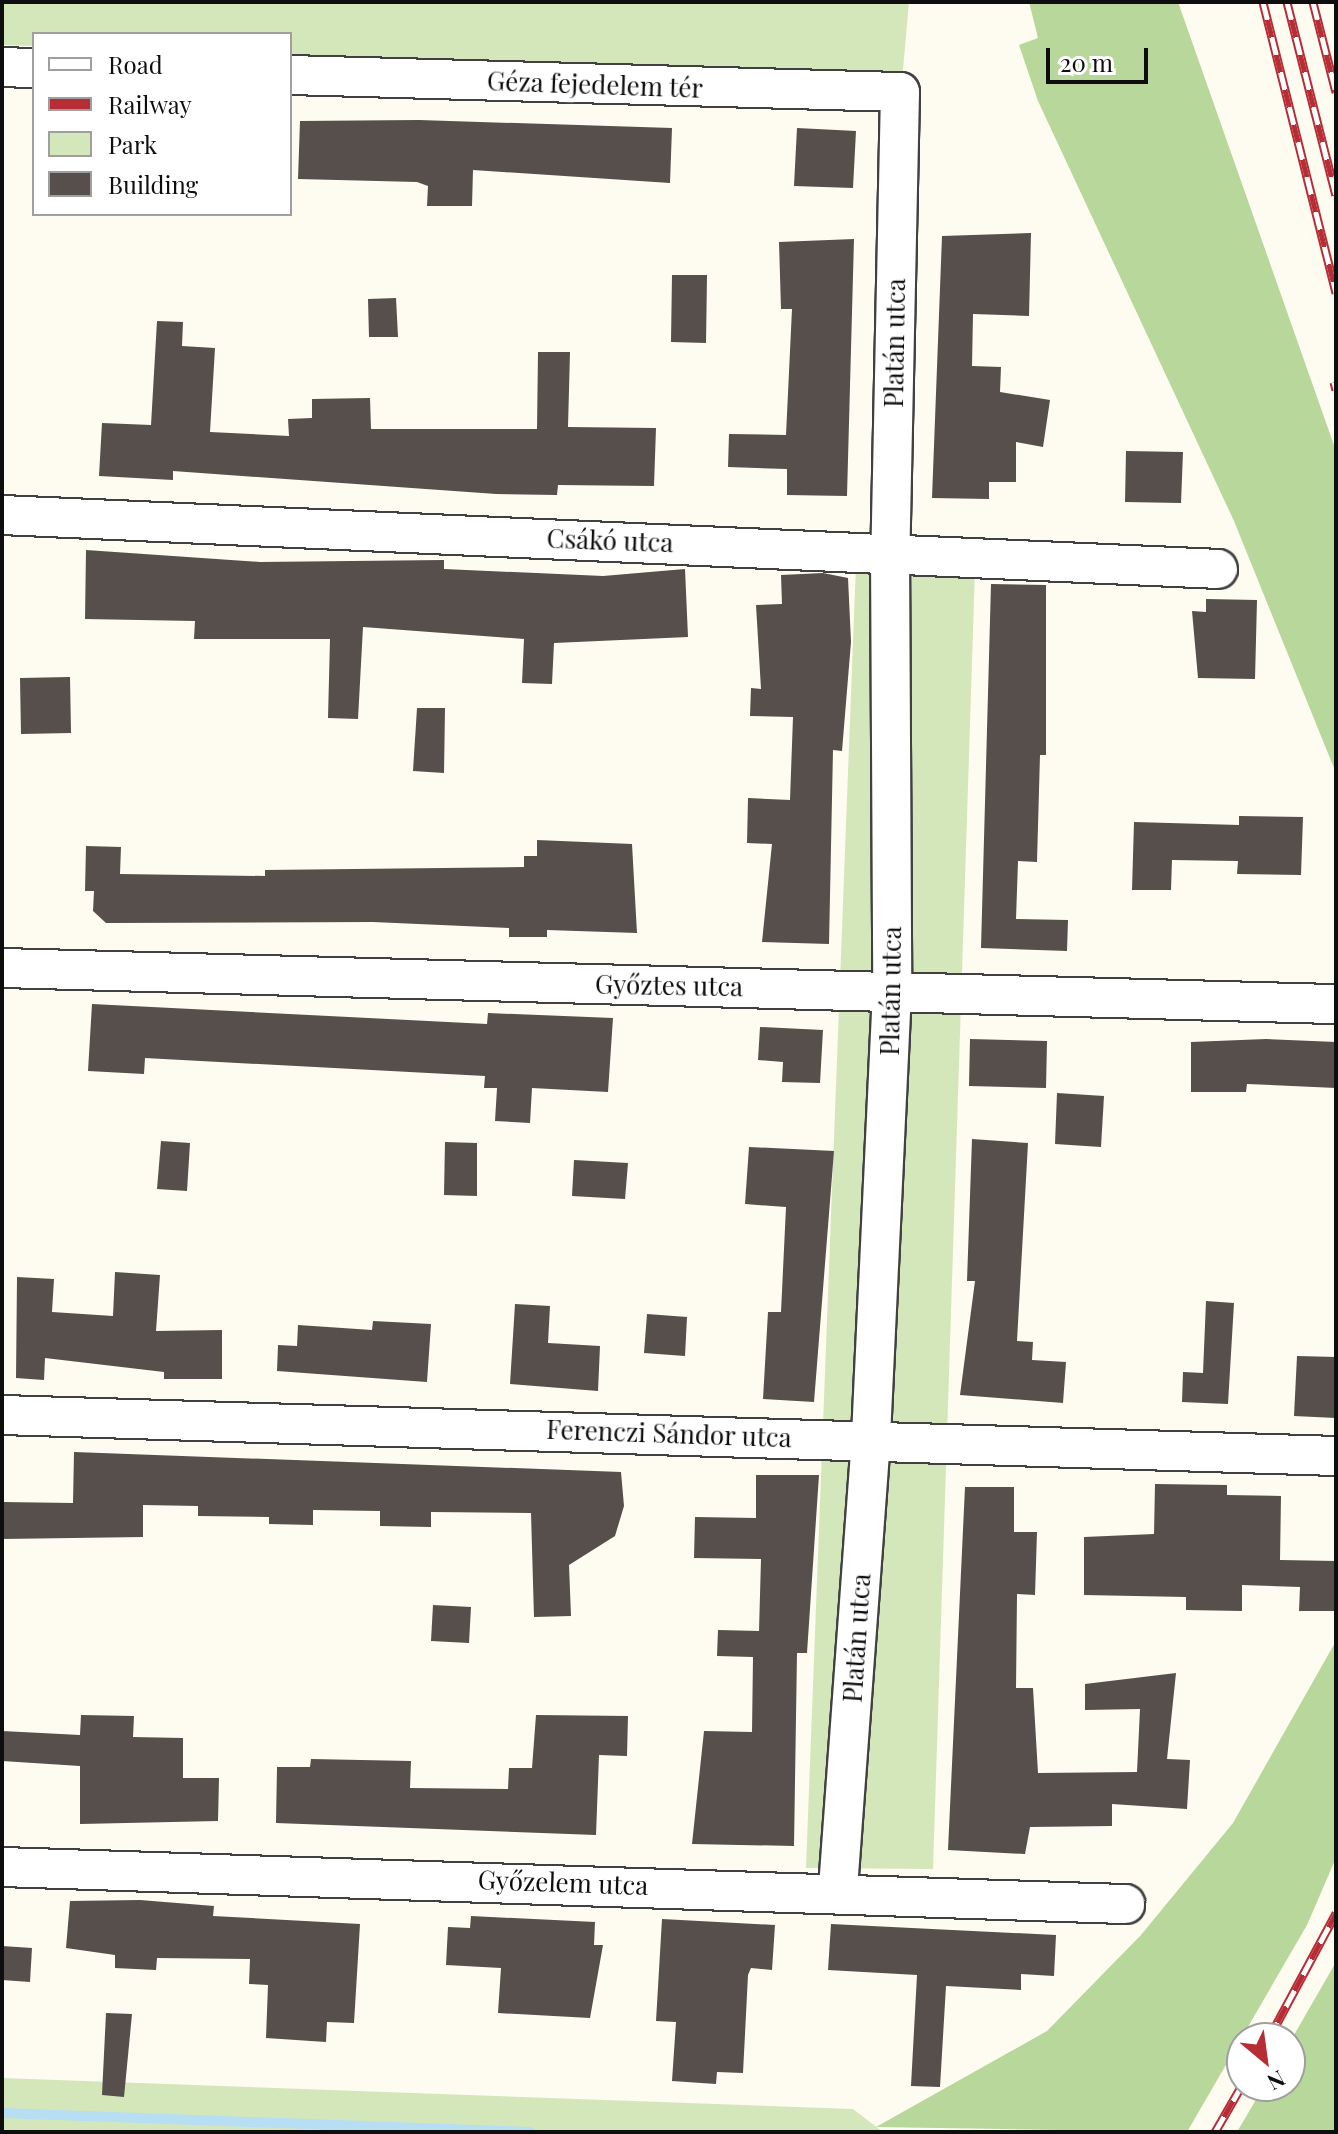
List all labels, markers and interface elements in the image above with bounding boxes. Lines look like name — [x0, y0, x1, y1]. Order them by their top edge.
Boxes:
legend — [32, 32, 292, 216]
scale bar — [1050, 32, 1152, 82]
text: 20 m — [1060, 46, 1113, 78]
text: Road — [108, 48, 163, 80]
street label: Géza fejedelem tér — [486, 65, 704, 103]
text: Railway — [108, 88, 192, 120]
text: Park — [108, 128, 157, 160]
text: Building — [108, 168, 198, 200]
street label: Platán utca — [877, 278, 911, 408]
street label: Csákó utca — [546, 522, 674, 558]
street label: Platán utca — [873, 926, 907, 1056]
street label: Győztes utca — [595, 968, 743, 1002]
street label: Ferenczi Sándor utca — [546, 1413, 792, 1453]
street label: Platán utca — [836, 1572, 876, 1704]
street label: Győzelem utca — [477, 1863, 649, 1901]
north arrow — [1226, 2022, 1306, 2102]
text: N — [1262, 2064, 1291, 2098]

